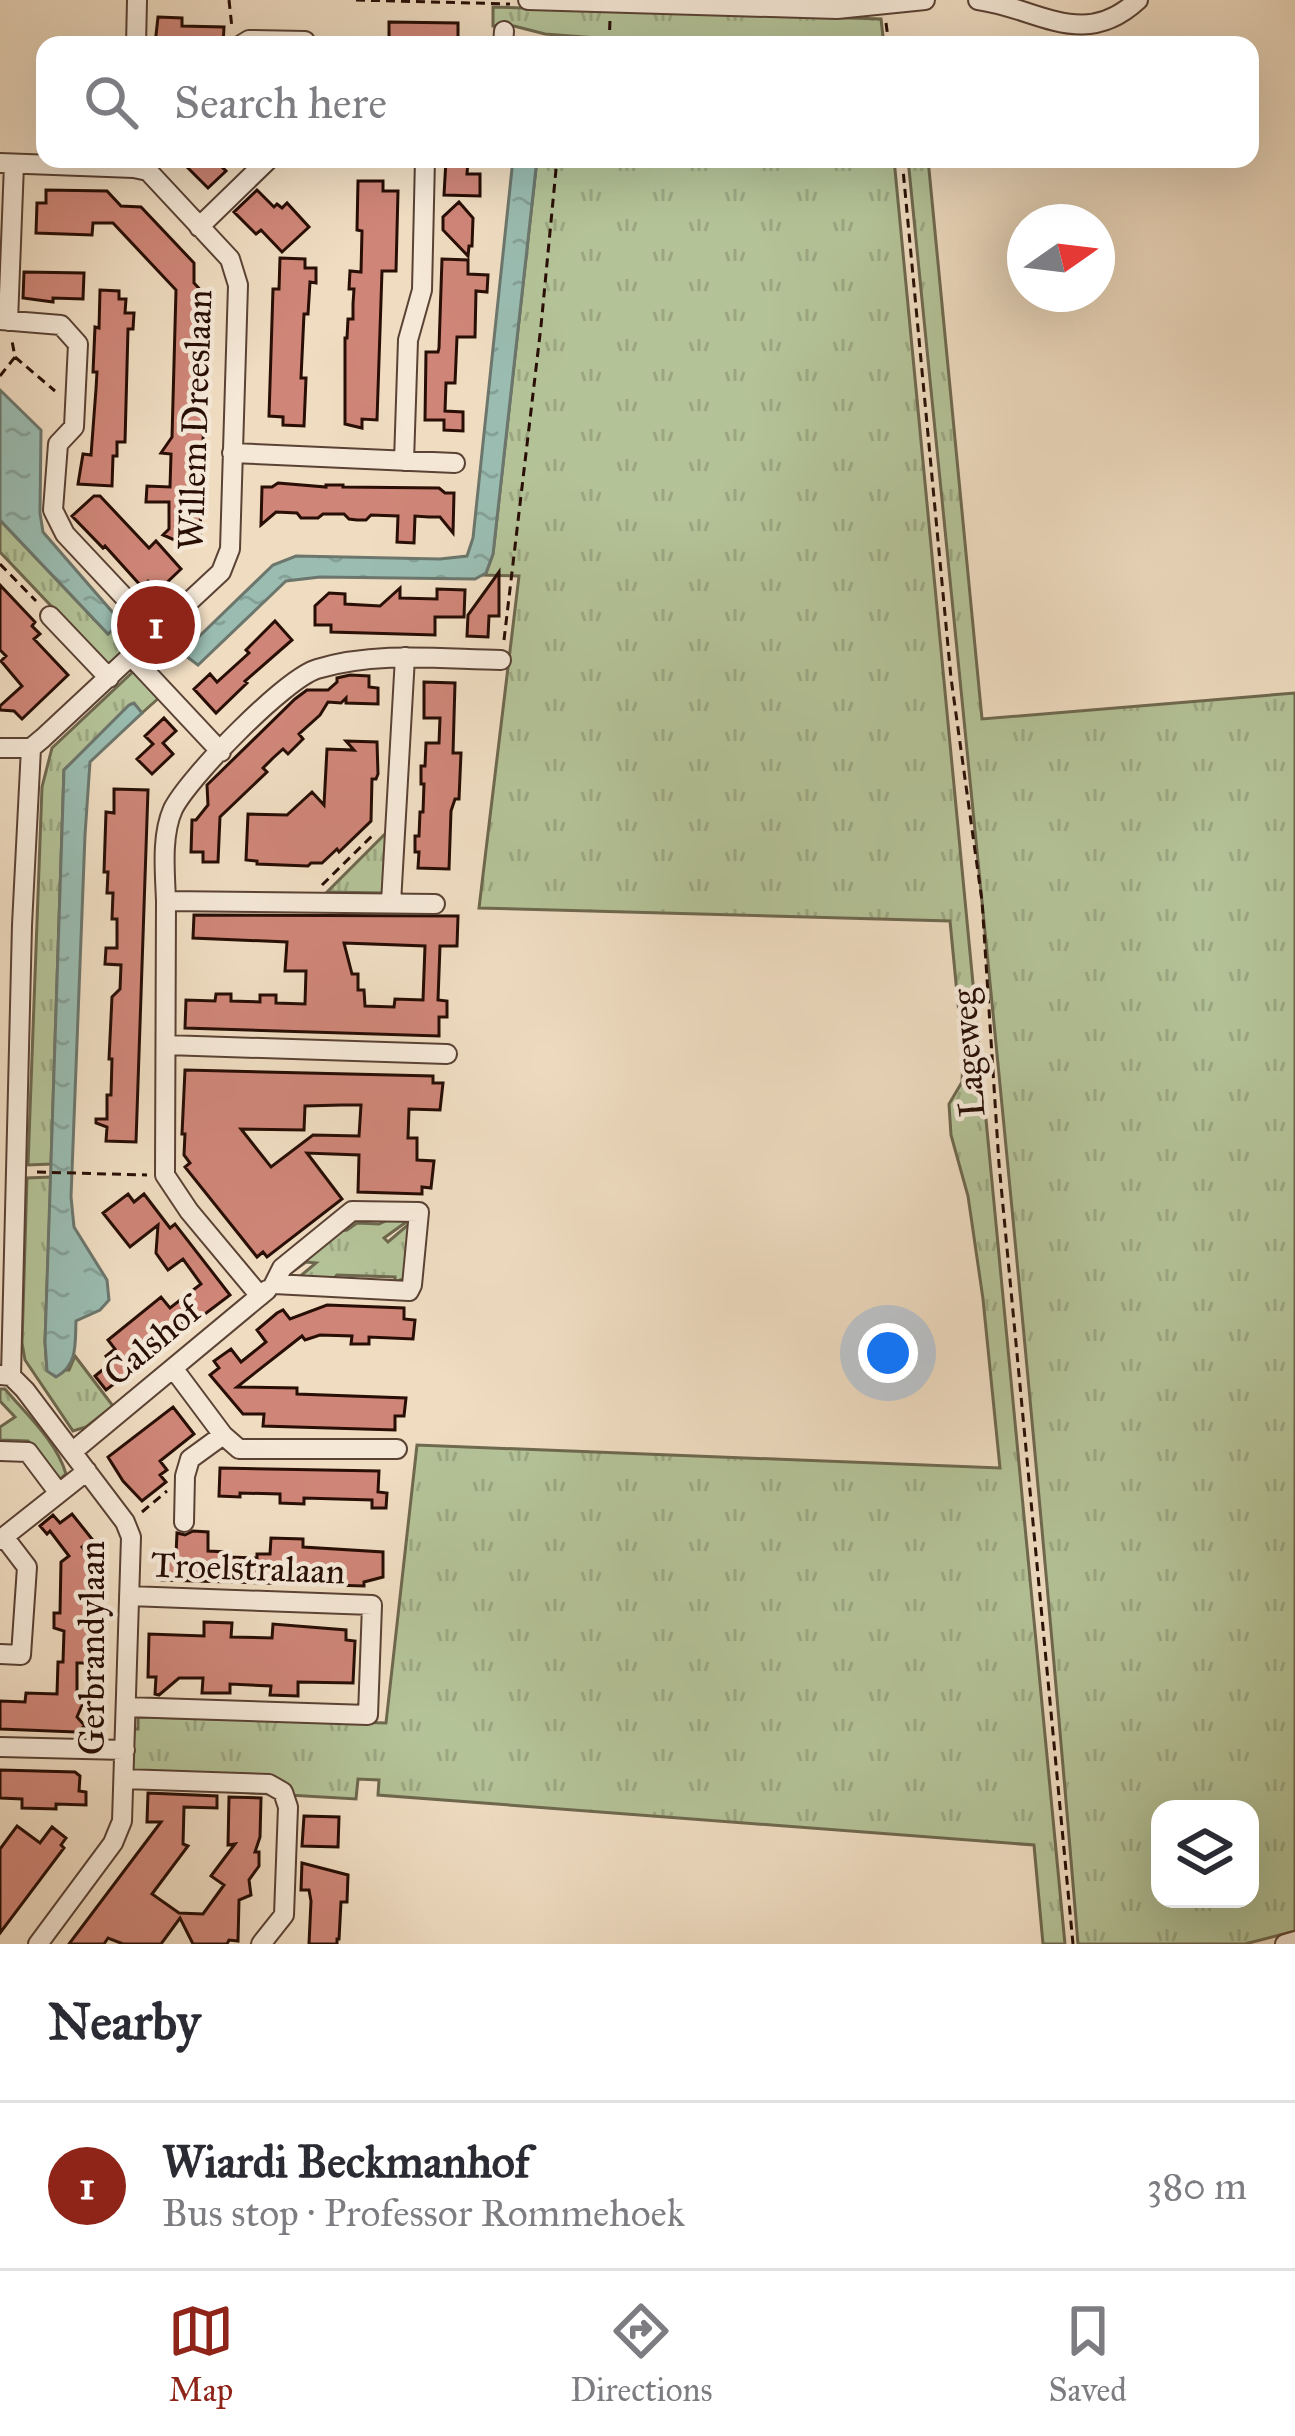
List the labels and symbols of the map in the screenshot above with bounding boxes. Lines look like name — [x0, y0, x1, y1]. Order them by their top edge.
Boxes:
north arrow — [1007, 204, 1115, 312]
street label: Willem Dreeslaan — [168, 289, 222, 551]
pin: 1 — [117, 580, 195, 670]
street label: Lageweg — [942, 987, 994, 1119]
street label: Calshof — [95, 1286, 213, 1395]
your location — [858, 1323, 918, 1383]
street label: Gerbrandylaan — [70, 1541, 114, 1755]
street label: Troelstralaan — [150, 1543, 346, 1593]

